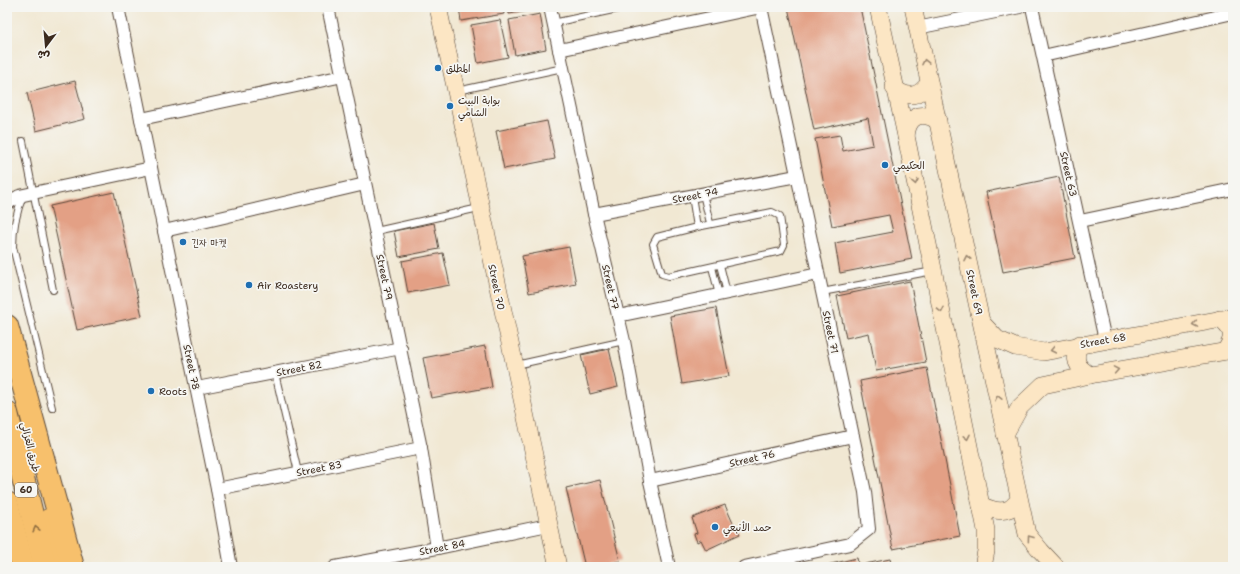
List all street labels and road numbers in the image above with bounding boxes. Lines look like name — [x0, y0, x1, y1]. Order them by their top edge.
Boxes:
street label: Street 63 — [1057, 150, 1080, 198]
street label: Street 74 — [671, 185, 719, 206]
street label: Street 79 — [373, 253, 396, 301]
street label: Street 70 — [485, 263, 508, 311]
street label: Street 77 — [599, 263, 622, 311]
street label: Street 69 — [963, 268, 986, 316]
street label: Street 71 — [820, 309, 841, 355]
street label: Street 68 — [1079, 330, 1127, 351]
street label: Street 78 — [180, 343, 203, 391]
street label: Street 82 — [275, 358, 323, 379]
street label: طريق الغزالي — [15, 421, 43, 474]
street label: Street 76 — [728, 447, 776, 470]
street label: Street 83 — [295, 458, 343, 479]
road number: 60 — [15, 483, 37, 497]
street label: Street 84 — [418, 537, 466, 558]

